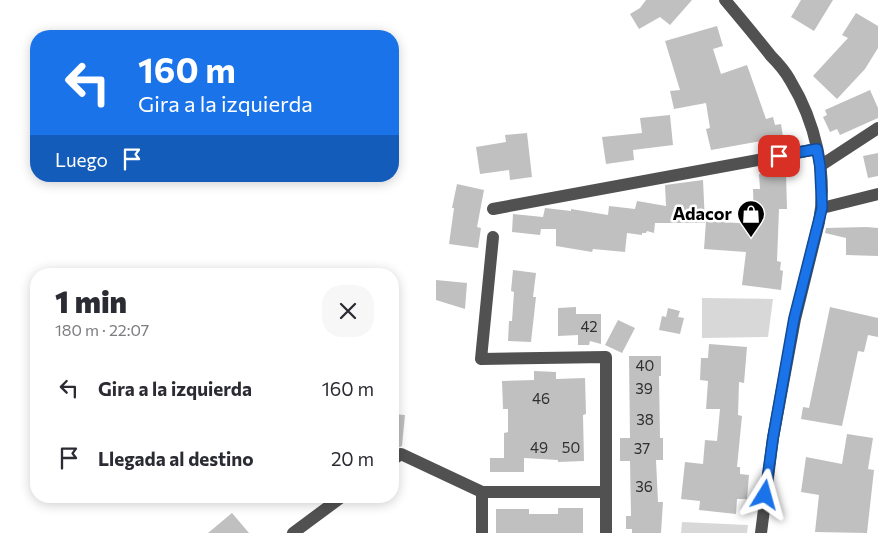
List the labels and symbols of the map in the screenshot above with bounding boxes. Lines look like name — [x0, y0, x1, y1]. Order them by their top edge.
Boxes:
pin — [758, 135, 800, 177]
shop icon: Adacor — [736, 199, 766, 238]
place label: Adacor — [673, 202, 733, 224]
house number: 42 — [580, 317, 598, 335]
house number: 40 — [636, 356, 654, 374]
house number: 39 — [635, 379, 653, 397]
house number: 46 — [532, 389, 550, 407]
house number: 38 — [636, 410, 654, 428]
house number: 49 — [530, 438, 548, 456]
house number: 50 — [562, 438, 580, 456]
house number: 37 — [634, 439, 650, 457]
position arrow — [738, 468, 790, 520]
house number: 36 — [635, 477, 653, 495]

